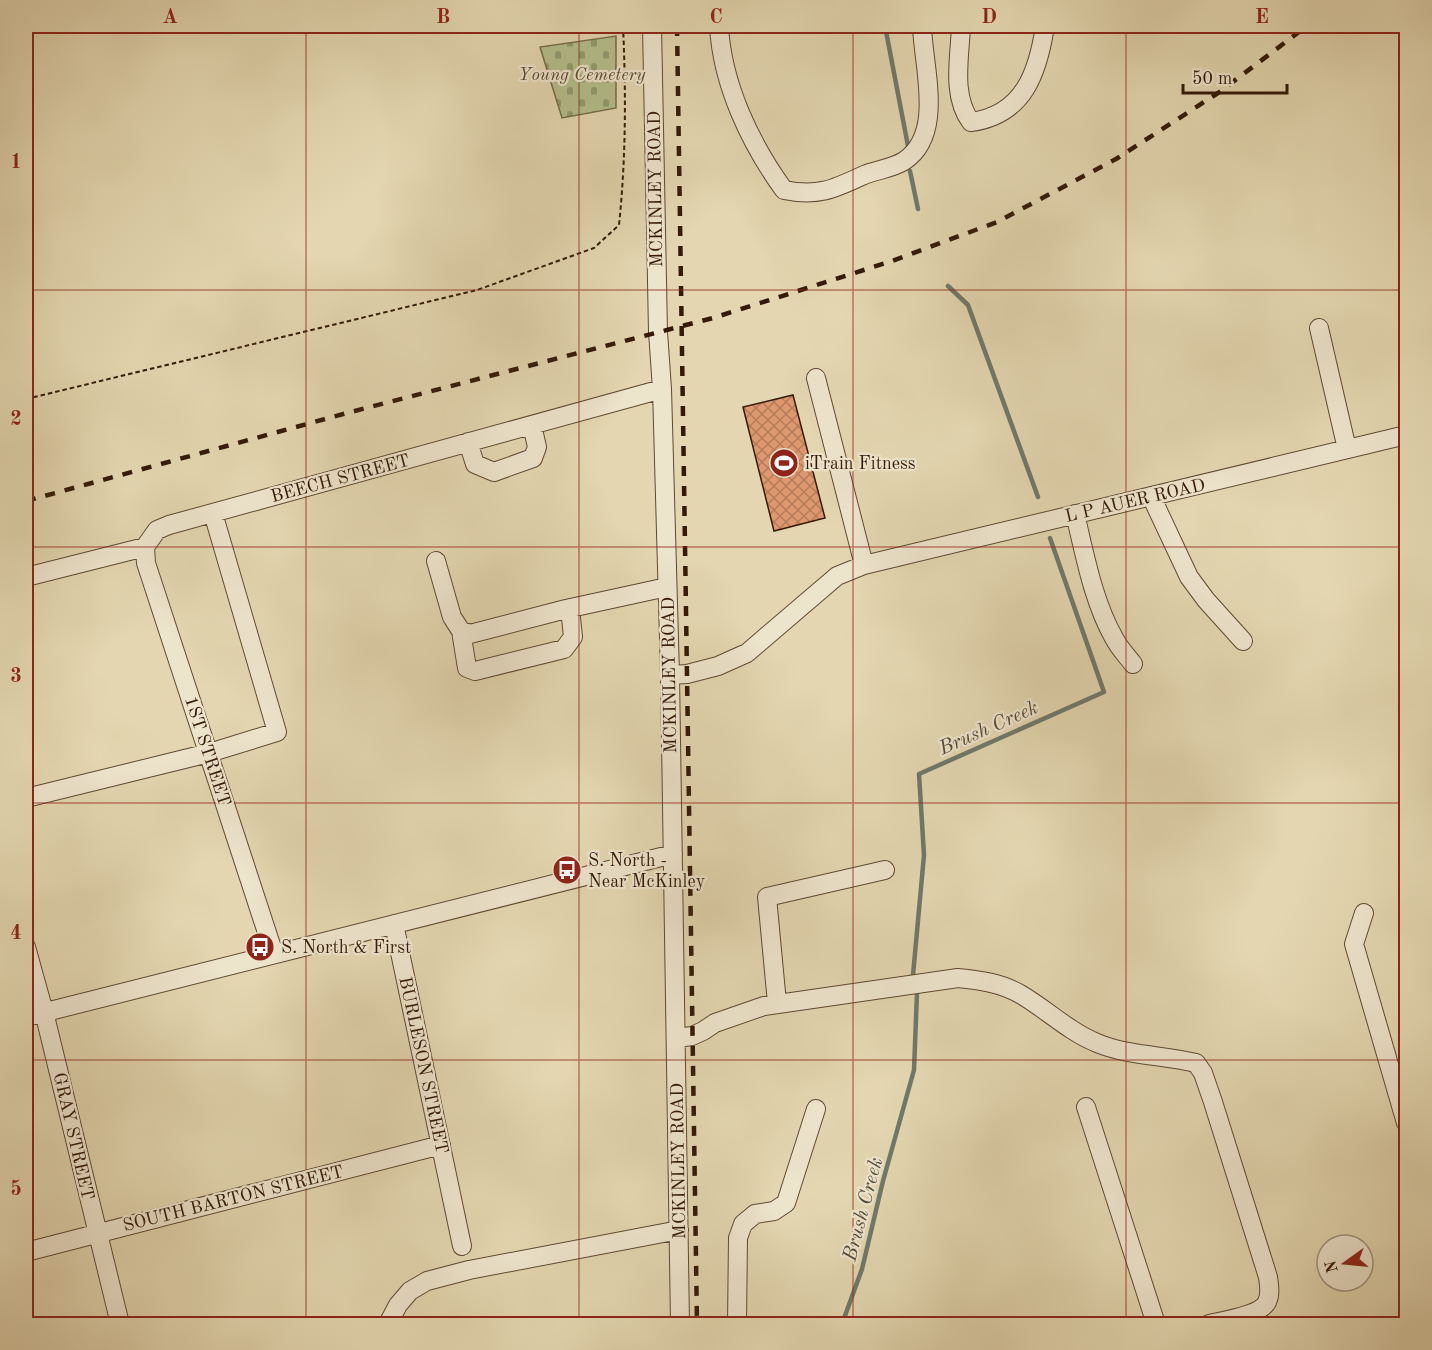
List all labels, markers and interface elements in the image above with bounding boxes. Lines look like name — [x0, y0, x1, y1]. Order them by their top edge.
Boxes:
text: A — [162, 8, 178, 28]
text: B — [436, 8, 450, 28]
text: C — [709, 8, 723, 28]
text: D — [981, 8, 997, 28]
text: E — [1255, 8, 1269, 28]
scale bar — [1183, 57, 1286, 95]
park label: Young Cemetery — [519, 66, 646, 84]
text: 50 m — [1192, 70, 1232, 88]
street label: MCKINLEY ROAD — [646, 111, 666, 267]
text: 1 — [10, 153, 22, 173]
text: 2 — [10, 410, 22, 430]
sports icon: iTrain Fitness — [768, 447, 800, 479]
street label: BEECH STREET — [269, 452, 412, 506]
place label: iTrain Fitness — [805, 455, 916, 473]
street label: L P AUER ROAD — [1063, 476, 1207, 526]
street label: MCKINLEY ROAD — [660, 597, 680, 753]
text: 3 — [10, 667, 22, 687]
street label: 1ST STREET — [181, 694, 233, 808]
water label: Brush Creek — [935, 698, 1042, 760]
place label: S. North - Near McKinley — [588, 852, 706, 891]
bus stop icon: S. North - Near McKinley — [551, 854, 583, 886]
text: 4 — [10, 924, 22, 944]
bus stop icon: S. North & First — [244, 931, 276, 963]
place label: S. North & First — [281, 939, 411, 957]
street label: BURLESON STREET — [395, 975, 451, 1155]
street label: GRAY STREET — [50, 1071, 96, 1202]
street label: MCKINLEY ROAD — [669, 1083, 689, 1239]
water label: Brush Creek — [840, 1155, 887, 1264]
street label: SOUTH BARTON STREET — [121, 1163, 345, 1235]
text: 5 — [10, 1179, 22, 1200]
north arrow — [1315, 1233, 1375, 1293]
text: N — [1323, 1258, 1342, 1274]

